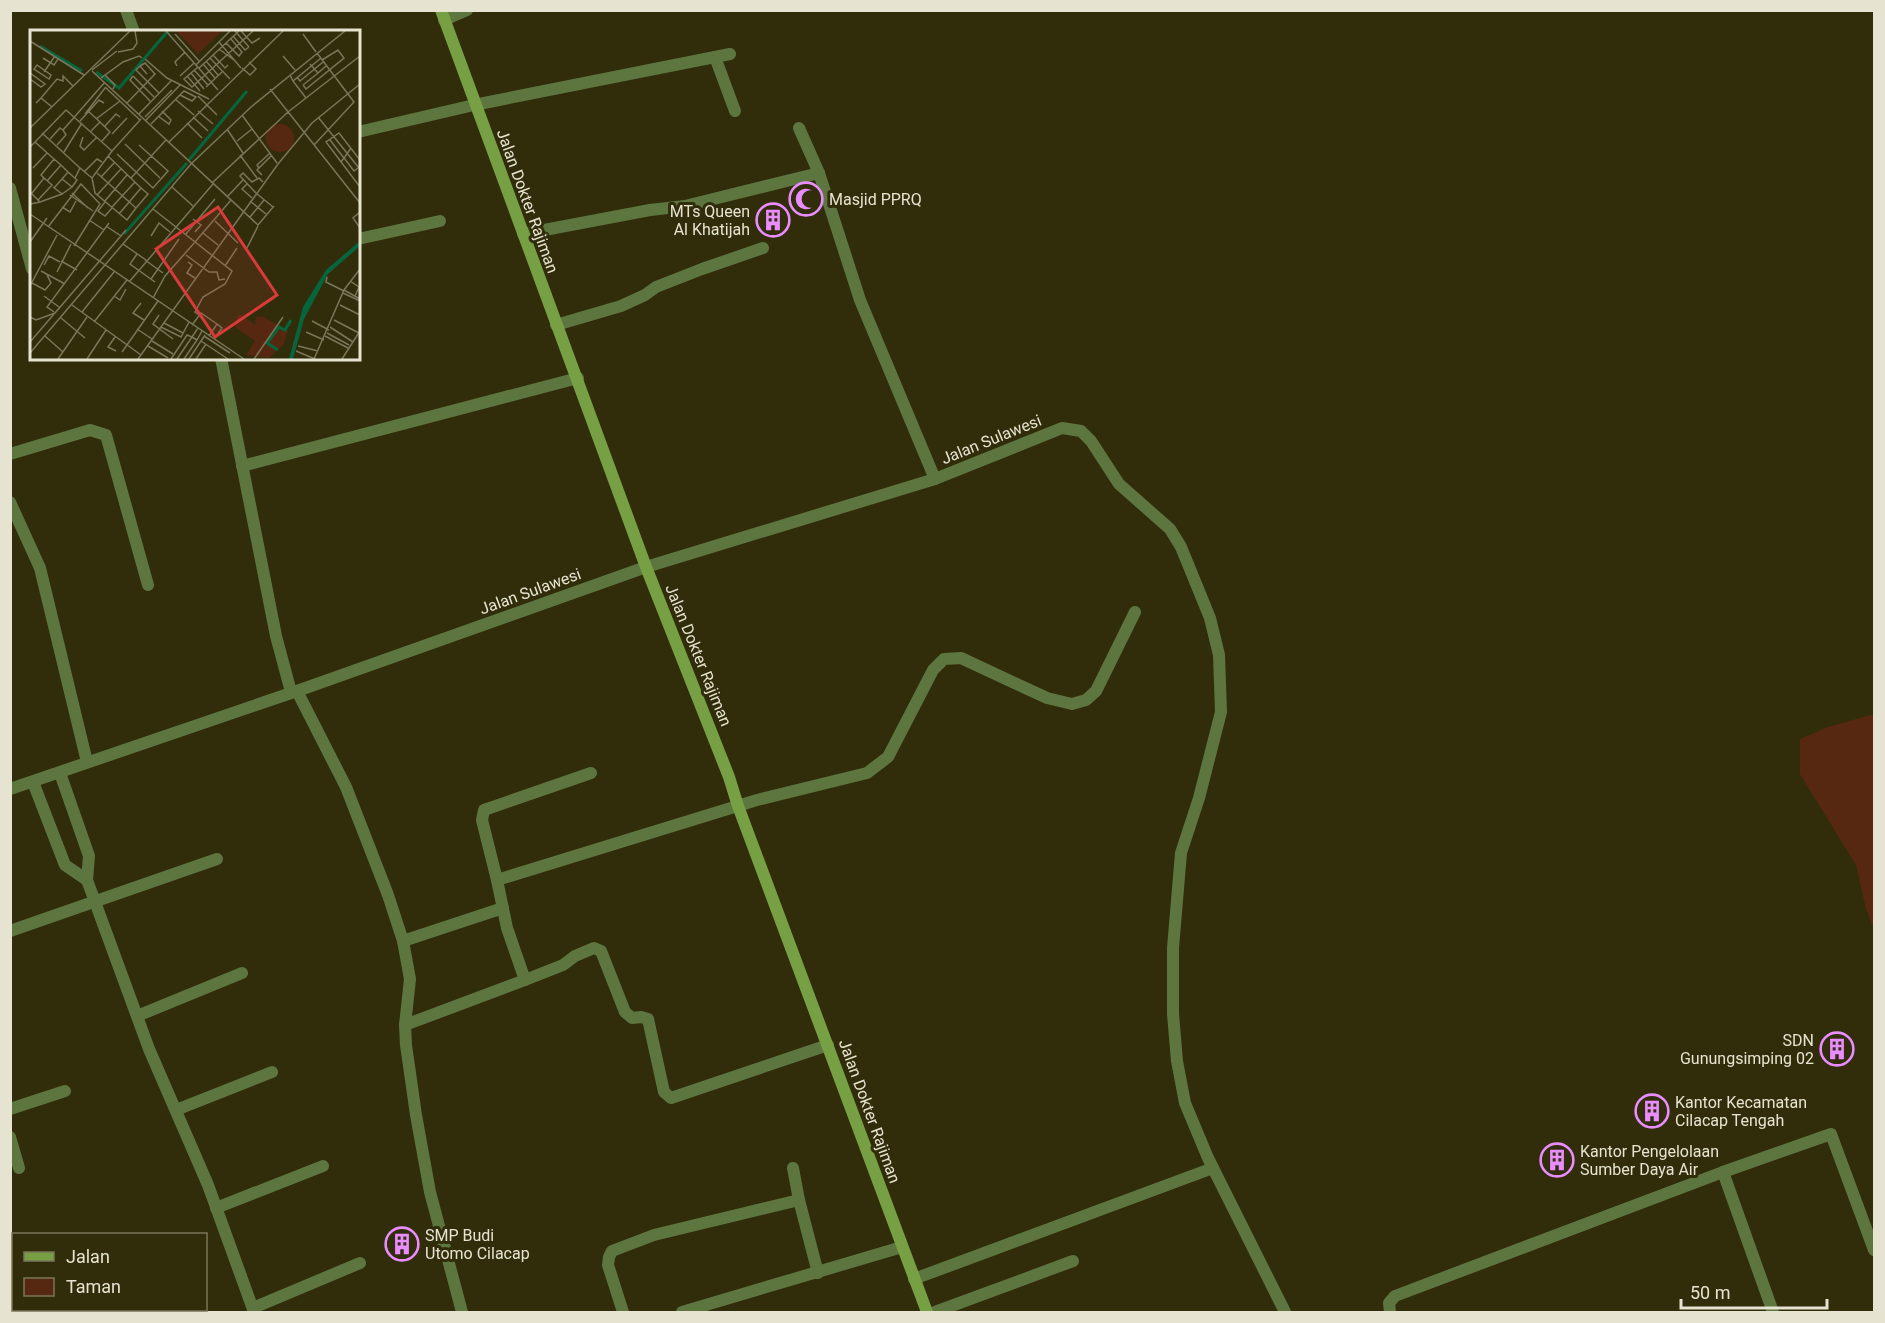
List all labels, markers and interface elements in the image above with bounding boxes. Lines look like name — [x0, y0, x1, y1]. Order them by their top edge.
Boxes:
inset map — [30, 30, 360, 360]
street label: Jalan Dokter Rajiman — [493, 127, 562, 276]
mosque icon: Masjid PPRQ — [788, 181, 824, 217]
place label: Masjid PPRQ — [829, 190, 922, 209]
place label: MTs Queen Al Khatijah — [670, 202, 750, 239]
building icon: MTs Queen Al Khatijah — [755, 202, 791, 238]
street label: Jalan Sulawesi — [938, 411, 1044, 468]
street label: Jalan Sulawesi — [477, 564, 583, 619]
street label: Jalan Dokter Rajiman — [661, 581, 736, 729]
place label: SDN Gunungsimping 02 — [1680, 1031, 1814, 1068]
building icon: SDN Gunungsimping 02 — [1819, 1031, 1855, 1067]
street label: Jalan Dokter Rajiman — [835, 1037, 904, 1186]
building icon: Kantor Kecamatan Cilacap Tengah — [1634, 1093, 1670, 1129]
place label: Kantor Kecamatan Cilacap Tengah — [1675, 1093, 1807, 1130]
building icon: Kantor Pengelolaan Sumber Daya Air — [1539, 1142, 1575, 1178]
place label: Kantor Pengelolaan Sumber Daya Air — [1580, 1142, 1719, 1179]
building icon: SMP Budi Utomo Cilacap — [384, 1226, 420, 1262]
place label: SMP Budi Utomo Cilacap — [425, 1226, 530, 1263]
legend — [12, 1233, 207, 1311]
text: Jalan — [66, 1246, 110, 1267]
scale bar — [1681, 1272, 1826, 1310]
text: Taman — [66, 1276, 121, 1297]
text: 50 m — [1690, 1282, 1730, 1303]

